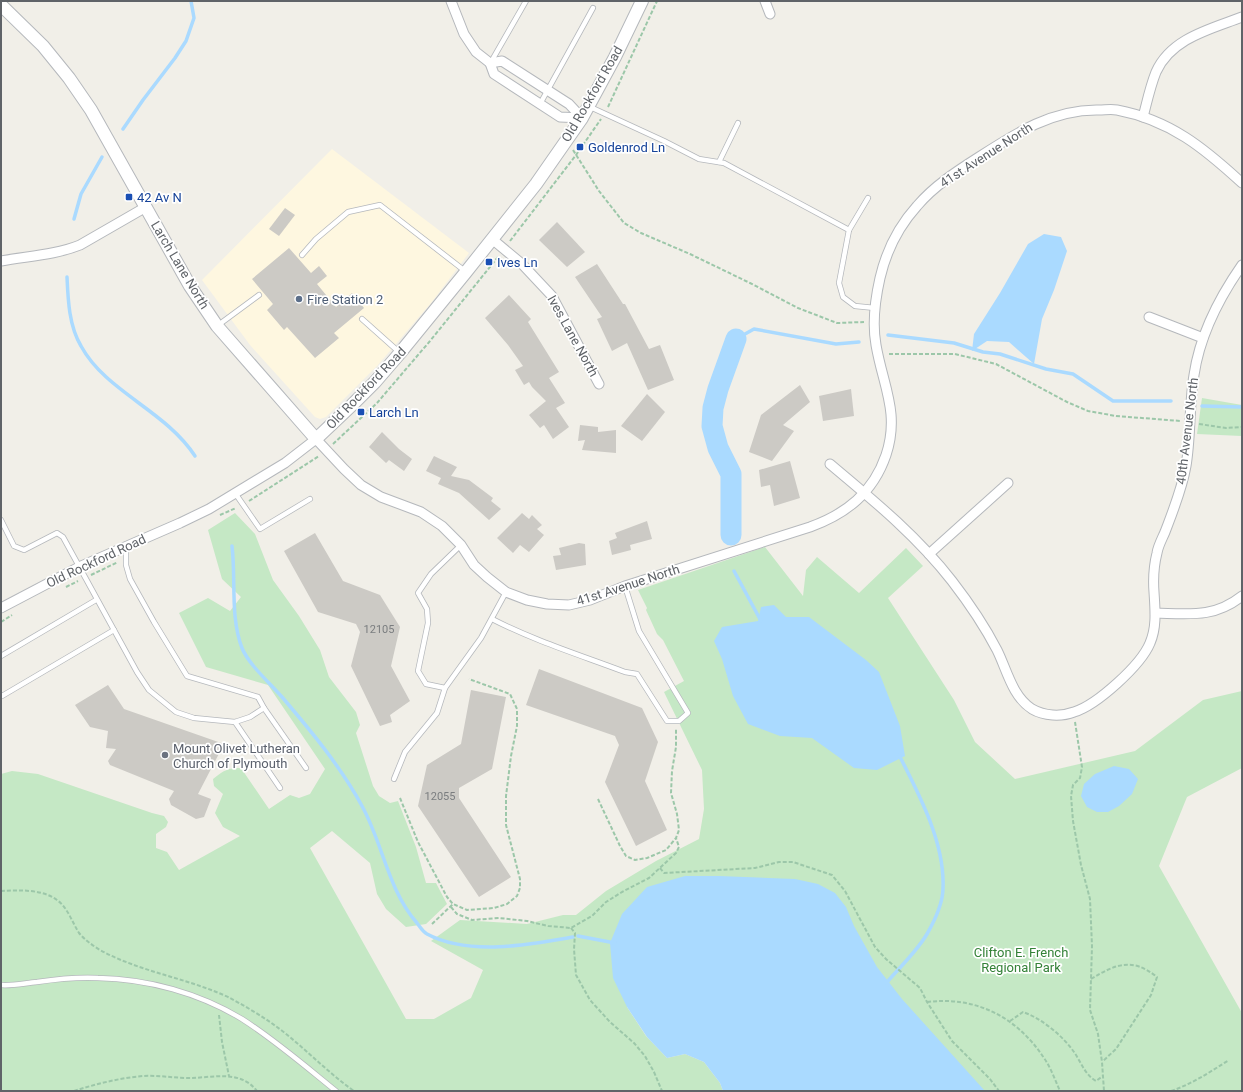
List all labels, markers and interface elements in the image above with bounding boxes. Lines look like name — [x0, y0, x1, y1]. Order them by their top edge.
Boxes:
street label: Old Rockford Road — [558, 43, 626, 145]
street label: 41st Avenue North — [937, 119, 1035, 191]
place label: Goldenrod Ln — [588, 140, 665, 155]
marker: Goldenrod Ln — [575, 142, 585, 152]
place label: 42 Av N — [137, 190, 182, 205]
marker: 42 Av N — [124, 192, 134, 202]
street label: Larch Lane North — [148, 218, 212, 312]
place label: Ives Ln — [497, 255, 538, 270]
marker: Ives Ln — [484, 257, 494, 267]
place label: Fire Station 2 — [307, 292, 383, 307]
street label: Ives Lane North — [544, 293, 602, 379]
marker: Fire Station 2 — [294, 294, 304, 304]
street label: Old Rockford Road — [323, 344, 409, 432]
street label: 40th Avenue North — [1173, 377, 1201, 485]
place label: Larch Ln — [369, 405, 419, 420]
marker: Larch Ln — [356, 407, 366, 417]
street label: Old Rockford Road — [44, 531, 148, 591]
street label: 41st Avenue North — [575, 561, 681, 609]
house number: 12105 — [364, 623, 394, 636]
place label: Mount Olivet Lutheran Church of Plymouth — [173, 741, 300, 771]
marker: Mount Olivet Lutheran Church of Plymouth — [160, 750, 170, 760]
house number: 12055 — [425, 790, 455, 803]
park label: Clifton E. French Regional Park — [974, 945, 1068, 975]

